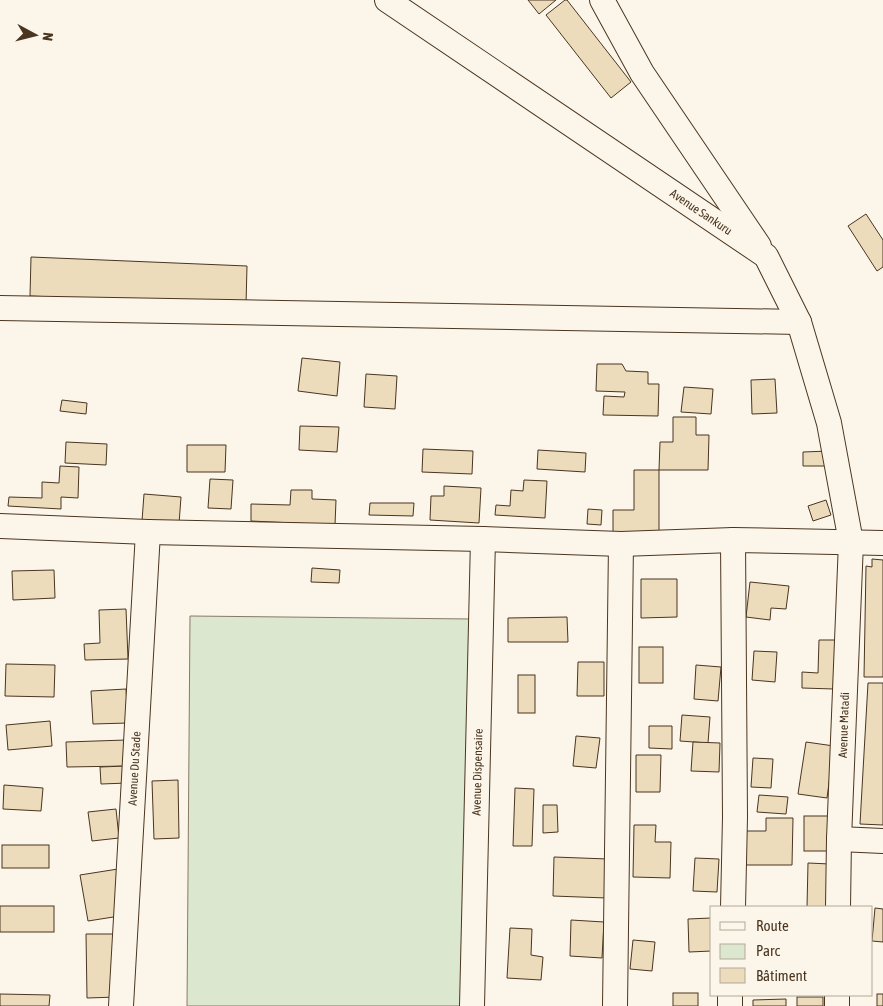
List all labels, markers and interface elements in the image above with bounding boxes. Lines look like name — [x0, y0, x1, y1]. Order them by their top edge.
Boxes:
north arrow — [10, 10, 60, 60]
text: N — [39, 32, 56, 42]
street label: Avenue Sankuru — [667, 186, 735, 238]
street label: Avenue Matadi — [836, 692, 852, 758]
street label: Avenue Dispensaire — [469, 728, 486, 816]
street label: Avenue Du Stade — [125, 731, 144, 806]
legend — [710, 906, 873, 996]
text: Route — [756, 917, 789, 934]
text: Parc — [756, 942, 780, 959]
text: Bâtiment — [756, 967, 807, 984]

